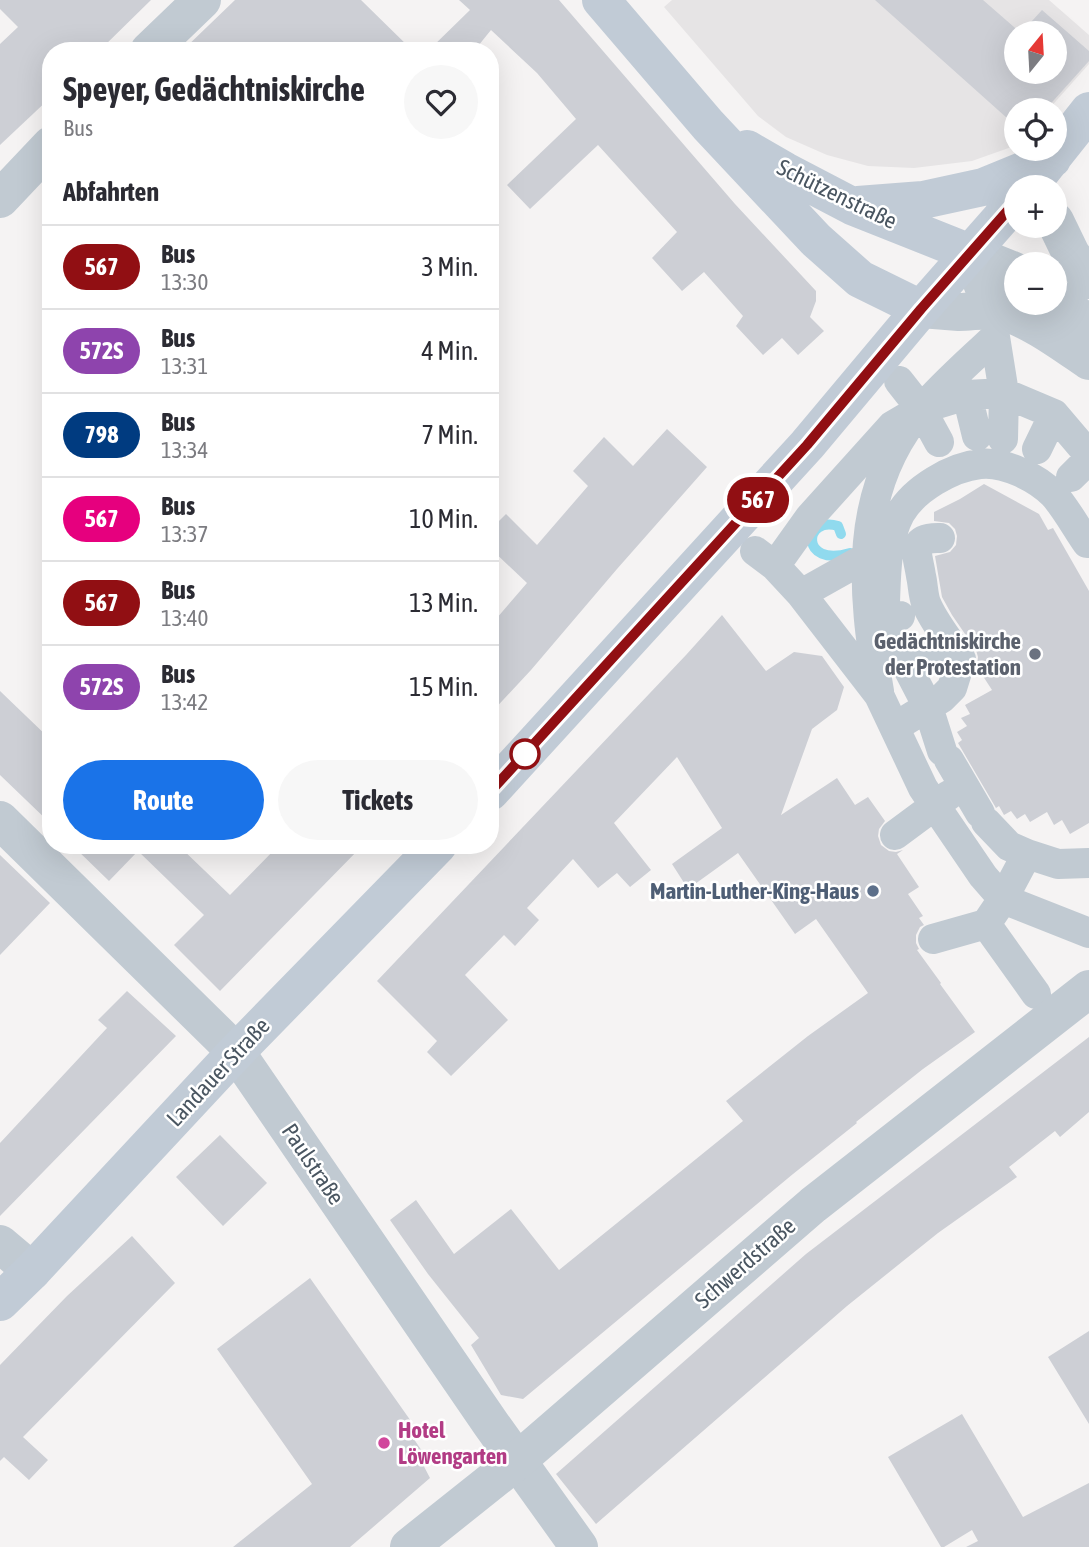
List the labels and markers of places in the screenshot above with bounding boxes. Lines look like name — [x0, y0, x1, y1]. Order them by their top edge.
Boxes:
place label: Gedächtniskirche der Protestation — [874, 628, 1021, 680]
marker: Gedächtniskirche der Protestation — [1027, 646, 1043, 662]
unlabelled marker — [510, 739, 540, 769]
place label: Martin-Luther-King-Haus — [650, 878, 859, 904]
marker: Martin-Luther-King-Haus — [865, 883, 881, 899]
place label: Hotel Löwengarten — [398, 1417, 507, 1469]
marker: Hotel Löwengarten — [376, 1435, 392, 1451]

